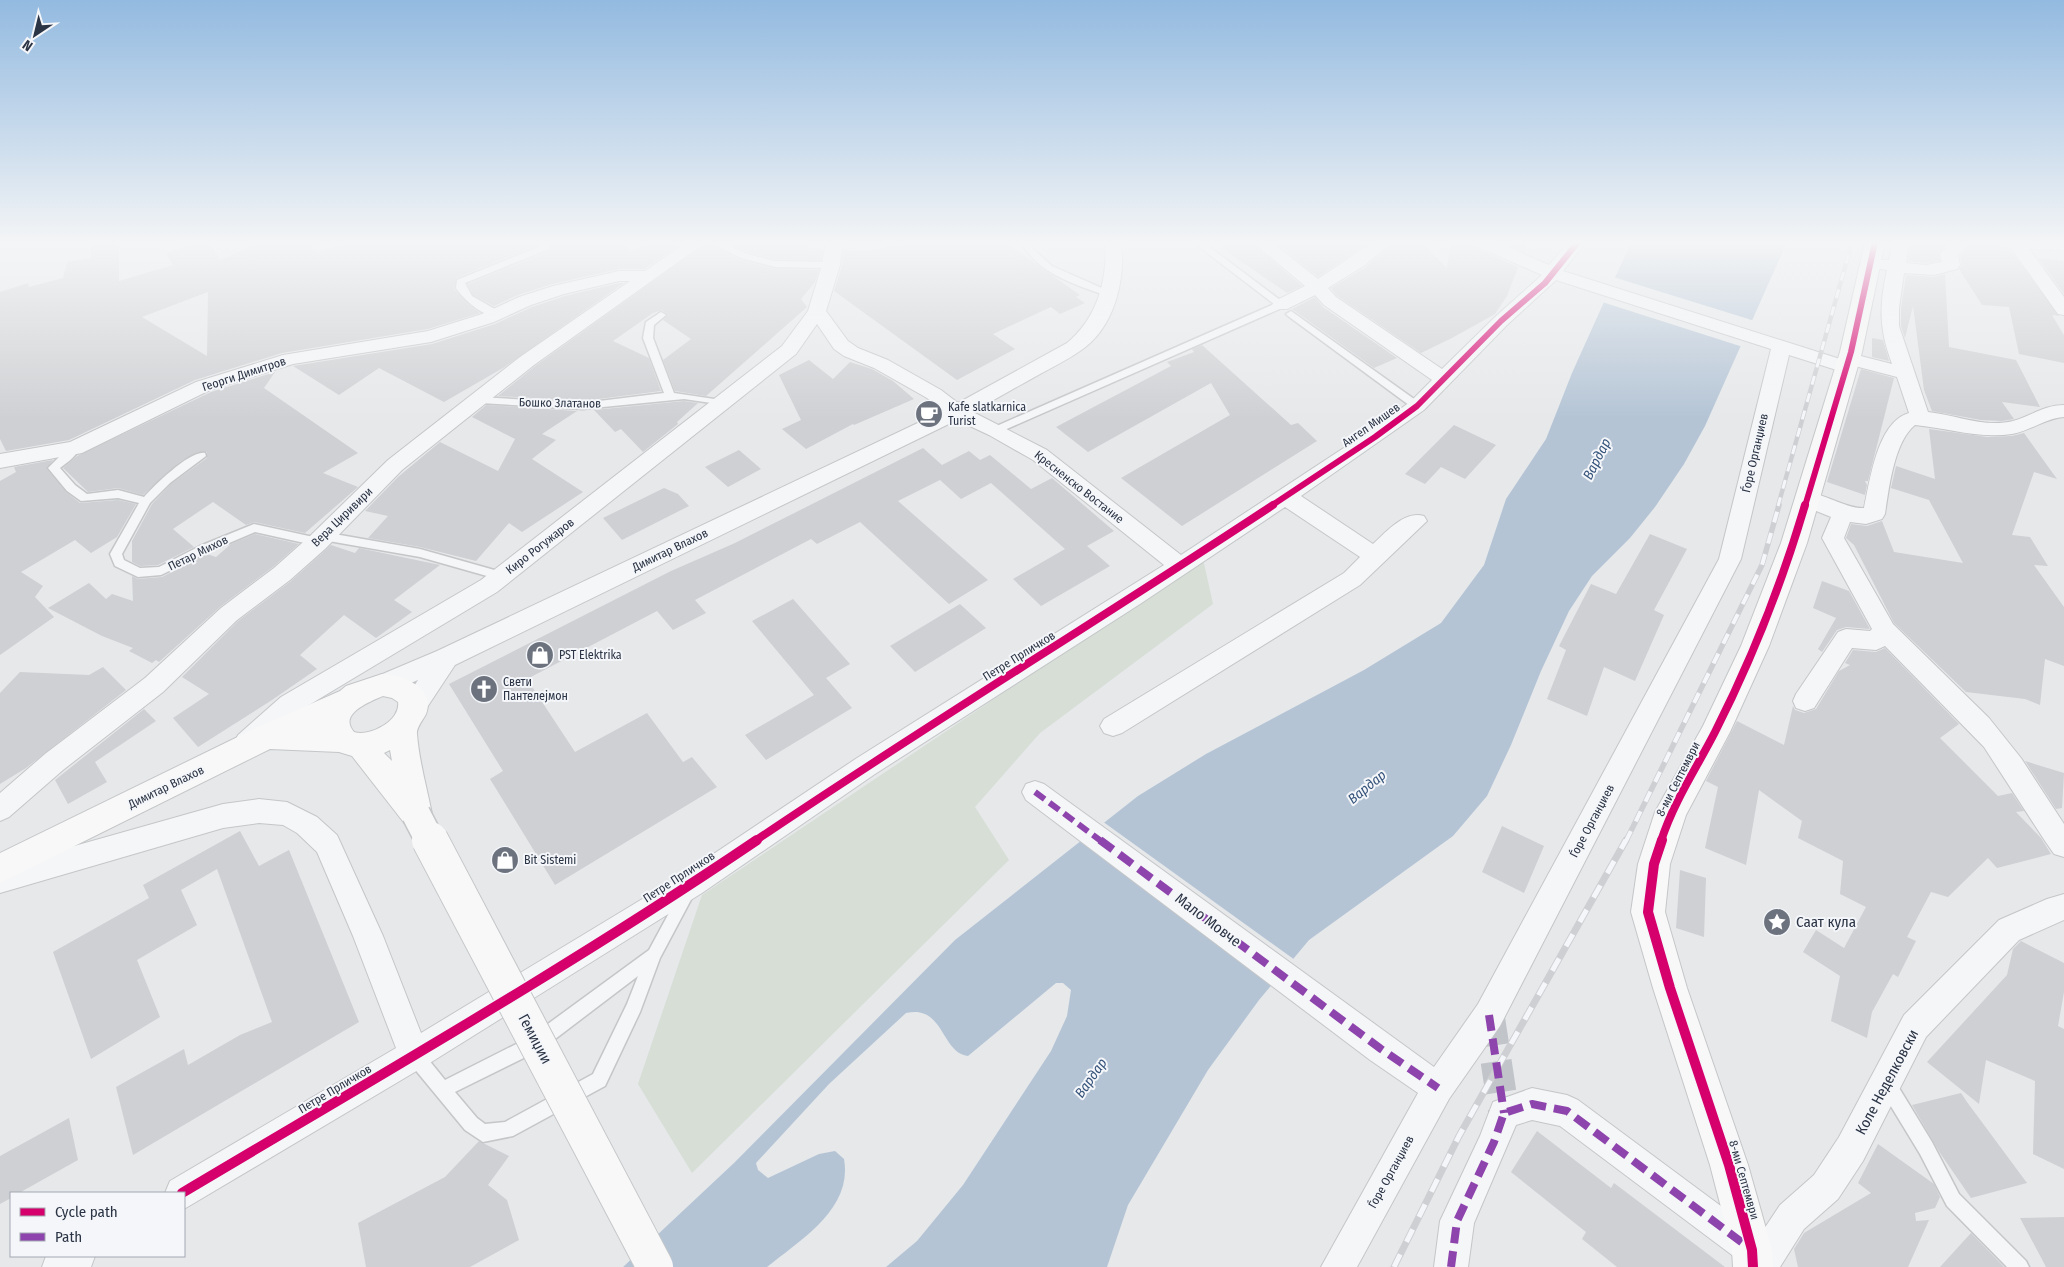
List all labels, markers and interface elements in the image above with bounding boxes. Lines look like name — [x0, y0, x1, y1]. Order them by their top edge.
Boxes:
north arrow — [10, 10, 60, 60]
text: N — [20, 36, 36, 55]
street label: Георги Димитров — [200, 354, 288, 394]
street label: Бошко Златанов — [519, 395, 601, 411]
cafe icon: Kafe slatkarnica Turist — [914, 399, 944, 429]
place label: Kafe slatkarnica Turist — [948, 400, 1026, 428]
street label: Ангел Мишев — [1339, 400, 1403, 450]
street label: Ѓоре Органџиев — [1738, 412, 1771, 494]
water label: Вардар — [1579, 435, 1615, 483]
street label: Кресненско Востание — [1032, 448, 1126, 526]
street label: Вера Циривири — [309, 484, 375, 550]
street label: Киро Рогужаров — [503, 515, 577, 577]
street label: Димитар Влахов — [629, 526, 710, 575]
street label: Петар Михов — [166, 532, 230, 574]
street label: Петре Прличков — [980, 628, 1058, 684]
shop icon: PST Elektrika — [525, 640, 555, 670]
place label: PST Elektrika — [559, 648, 622, 662]
church icon: Свети Пантелејмон — [469, 674, 499, 704]
place label: Свети Пантелејмон — [503, 675, 568, 703]
street label: 8-ми Септември — [1653, 739, 1703, 819]
street label: Димитар Влахов — [125, 763, 206, 812]
water label: Вардар — [1344, 766, 1390, 808]
street label: Ѓоре Органџиев — [1566, 782, 1617, 860]
shop icon: Bit Sistemi — [490, 845, 520, 875]
street label: Петре Прличков — [640, 849, 718, 905]
place label: Bit Sistemi — [524, 853, 576, 867]
street label: Мало Мовче — [1172, 889, 1244, 951]
place icon: Саат кула — [1762, 907, 1792, 937]
place label: Саат кула — [1796, 913, 1856, 931]
street label: Гемиџии — [514, 1011, 556, 1067]
street label: Коле Неделковски — [1852, 1026, 1922, 1138]
water label: Вардар — [1071, 1055, 1111, 1101]
street label: Петре Прличков — [296, 1062, 374, 1116]
street label: Ѓоре Органџиев — [1364, 1133, 1417, 1211]
street label: 8-ми Септември — [1726, 1139, 1762, 1221]
legend — [10, 1192, 185, 1257]
text: Cycle path — [55, 1203, 118, 1221]
text: Path — [55, 1228, 82, 1246]

